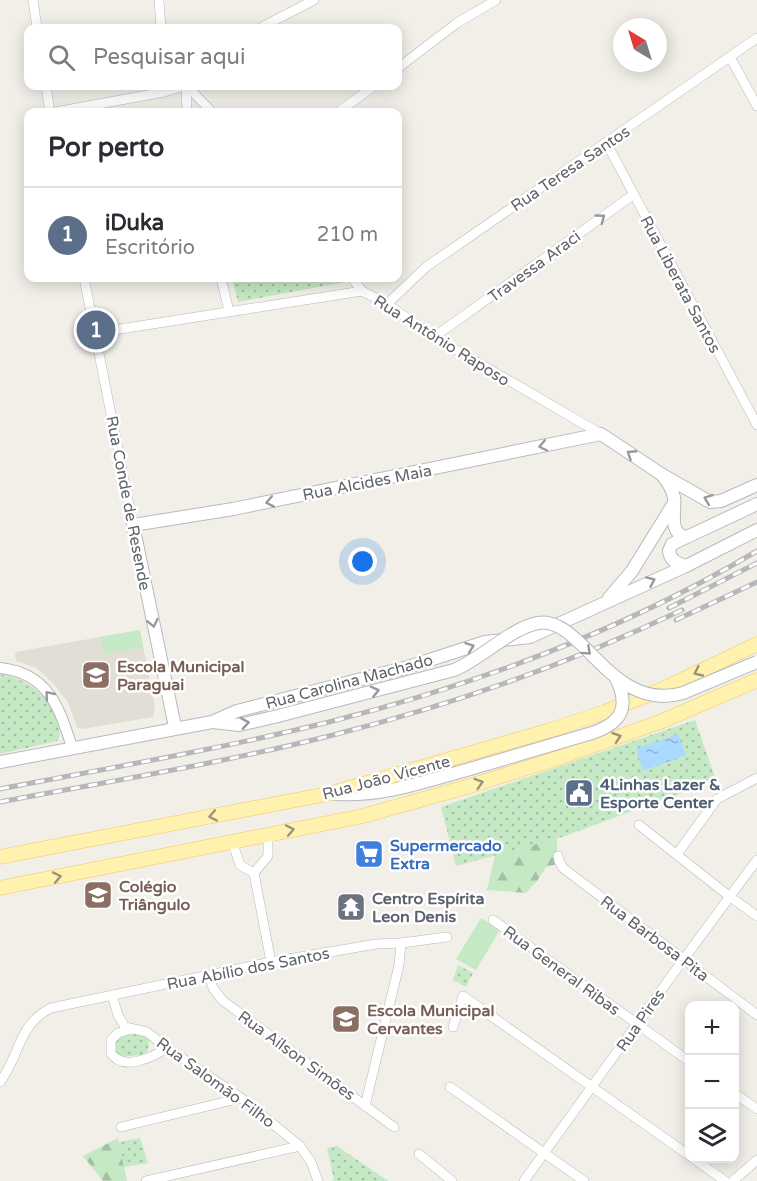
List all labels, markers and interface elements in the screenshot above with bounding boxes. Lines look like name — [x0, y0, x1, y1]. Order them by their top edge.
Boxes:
north arrow — [613, 18, 667, 72]
search box — [24, 24, 402, 90]
icon: search — [45, 41, 78, 74]
text: Pesquisar aqui — [93, 44, 245, 70]
street label: Rua Teresa Santos — [507, 121, 634, 216]
text: Por perto — [48, 132, 164, 163]
text: iDuka — [105, 210, 164, 236]
street label: Rua Liberata Santos — [635, 212, 725, 357]
one-way arrow — [595, 214, 606, 225]
text: 1 — [61, 223, 74, 247]
text: 210 m — [317, 223, 378, 247]
street label: Travessa Araci — [485, 227, 585, 307]
text: Escritório — [105, 236, 195, 260]
street label: Rua Antônio Raposo — [370, 291, 513, 391]
pin: 1 — [76, 308, 116, 352]
street label: Rua Conde de Resende — [101, 414, 155, 592]
one-way arrow — [539, 439, 549, 452]
one-way arrow — [627, 450, 638, 461]
street label: Rua Alcides Maia — [301, 461, 433, 505]
one-way arrow — [703, 493, 713, 506]
one-way arrow — [265, 495, 275, 508]
your location — [348, 547, 377, 576]
one-way arrow — [645, 577, 656, 589]
one-way arrow — [146, 618, 159, 628]
one-way arrow — [464, 641, 474, 654]
one-way arrow — [581, 644, 591, 655]
street label: Rua Carolina Machado — [263, 650, 435, 714]
place label: Escola Municipal Paraguai — [117, 657, 244, 695]
school or university icon: Escola Municipal Paraguai — [80, 659, 112, 691]
one-way arrow — [693, 665, 704, 677]
one-way arrow — [369, 686, 380, 698]
one-way arrow — [46, 691, 57, 702]
one-way arrow — [240, 717, 250, 729]
one-way arrow — [611, 732, 622, 745]
street label: Rua João Vicente — [320, 751, 452, 805]
place label: 4Linhas Lazer & Esporte Center — [600, 775, 721, 813]
public building icon: 4Linhas Lazer & Esporte Center — [563, 777, 595, 809]
one-way arrow — [473, 778, 484, 790]
one-way arrow — [208, 809, 218, 822]
one-way arrow — [284, 824, 294, 837]
place label: Supermercado Extra — [390, 836, 502, 874]
supermarket icon: Supermercado Extra — [353, 838, 385, 870]
one-way arrow — [52, 871, 62, 884]
place label: Colégio Triângulo — [118, 877, 190, 915]
school or university icon: Colégio Triângulo — [82, 879, 114, 911]
place label: Centro Espírita Leon Denis — [372, 889, 484, 927]
temple icon: Centro Espírita Leon Denis — [335, 891, 367, 923]
street label: Rua Barbosa Pita — [596, 891, 713, 986]
street label: Rua General Ribas — [499, 922, 624, 1020]
street label: Rua Abílio dos Santos — [165, 943, 331, 995]
street label: Rua Pires — [612, 986, 670, 1056]
place label: Escola Municipal Cervantes — [367, 1001, 494, 1039]
map controls — [685, 1001, 739, 1163]
button: + — [685, 1001, 739, 1055]
school or university icon: Escola Municipal Cervantes — [330, 1003, 362, 1035]
street label: Rua Aílson Simões — [234, 1007, 359, 1105]
street label: Rua Salomão Filho — [152, 1033, 278, 1132]
button: − — [685, 1055, 739, 1109]
button: layers — [685, 1109, 739, 1163]

